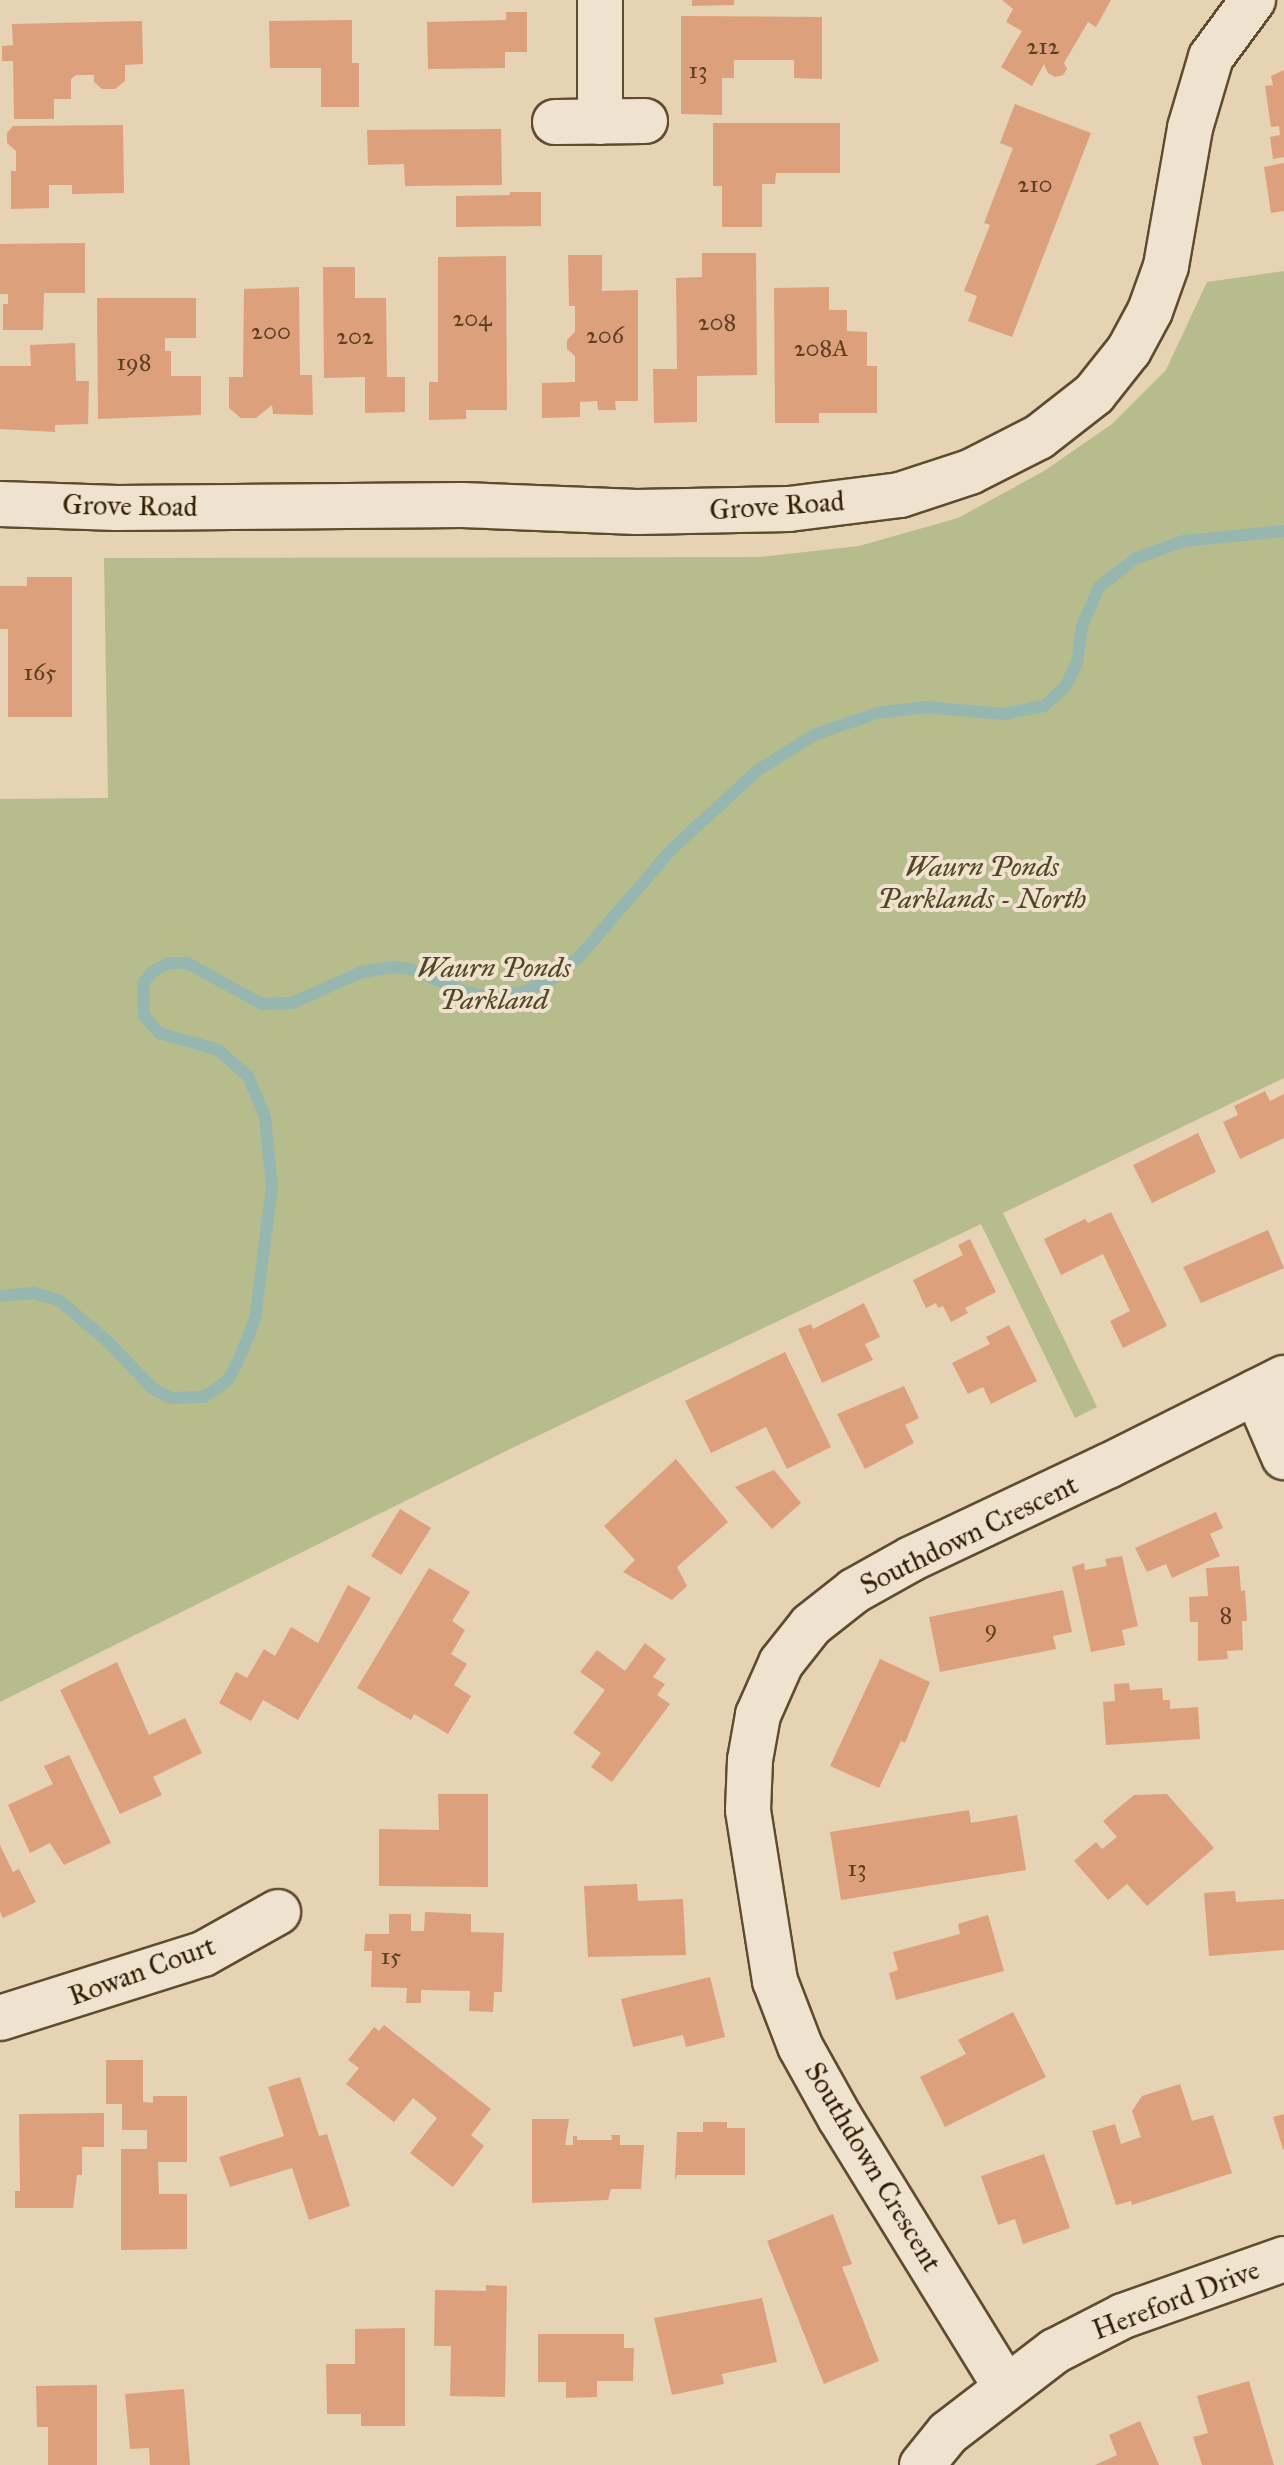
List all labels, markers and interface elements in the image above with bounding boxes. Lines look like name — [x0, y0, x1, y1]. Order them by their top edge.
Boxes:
house number: 212 — [1026, 33, 1060, 61]
house number: 13 — [688, 57, 708, 85]
house number: 210 — [1017, 171, 1053, 199]
house number: 204 — [452, 305, 492, 333]
house number: 208 — [698, 309, 736, 337]
house number: 200 — [251, 318, 291, 346]
house number: 206 — [586, 322, 624, 350]
house number: 202 — [336, 323, 374, 351]
house number: 208A — [794, 335, 848, 363]
house number: 198 — [117, 349, 151, 377]
street label: Grove Road — [708, 485, 846, 527]
street label: Grove Road — [62, 488, 198, 524]
house number: 165 — [24, 659, 56, 687]
park label: Waurn Ponds Parklands - North — [878, 850, 1086, 916]
park label: Waurn Ponds Parkland — [417, 951, 571, 1017]
street label: Southdown Crescent — [855, 1468, 1083, 1602]
house number: 8 — [1220, 1602, 1232, 1630]
house number: 9 — [985, 1615, 997, 1643]
house number: 13 — [847, 1855, 867, 1883]
street label: Rowan Court — [64, 1929, 220, 2013]
house number: 15 — [381, 1943, 401, 1971]
street label: Southdown Crescent — [797, 2056, 949, 2278]
street label: Hereford Drive — [1088, 2253, 1264, 2347]

